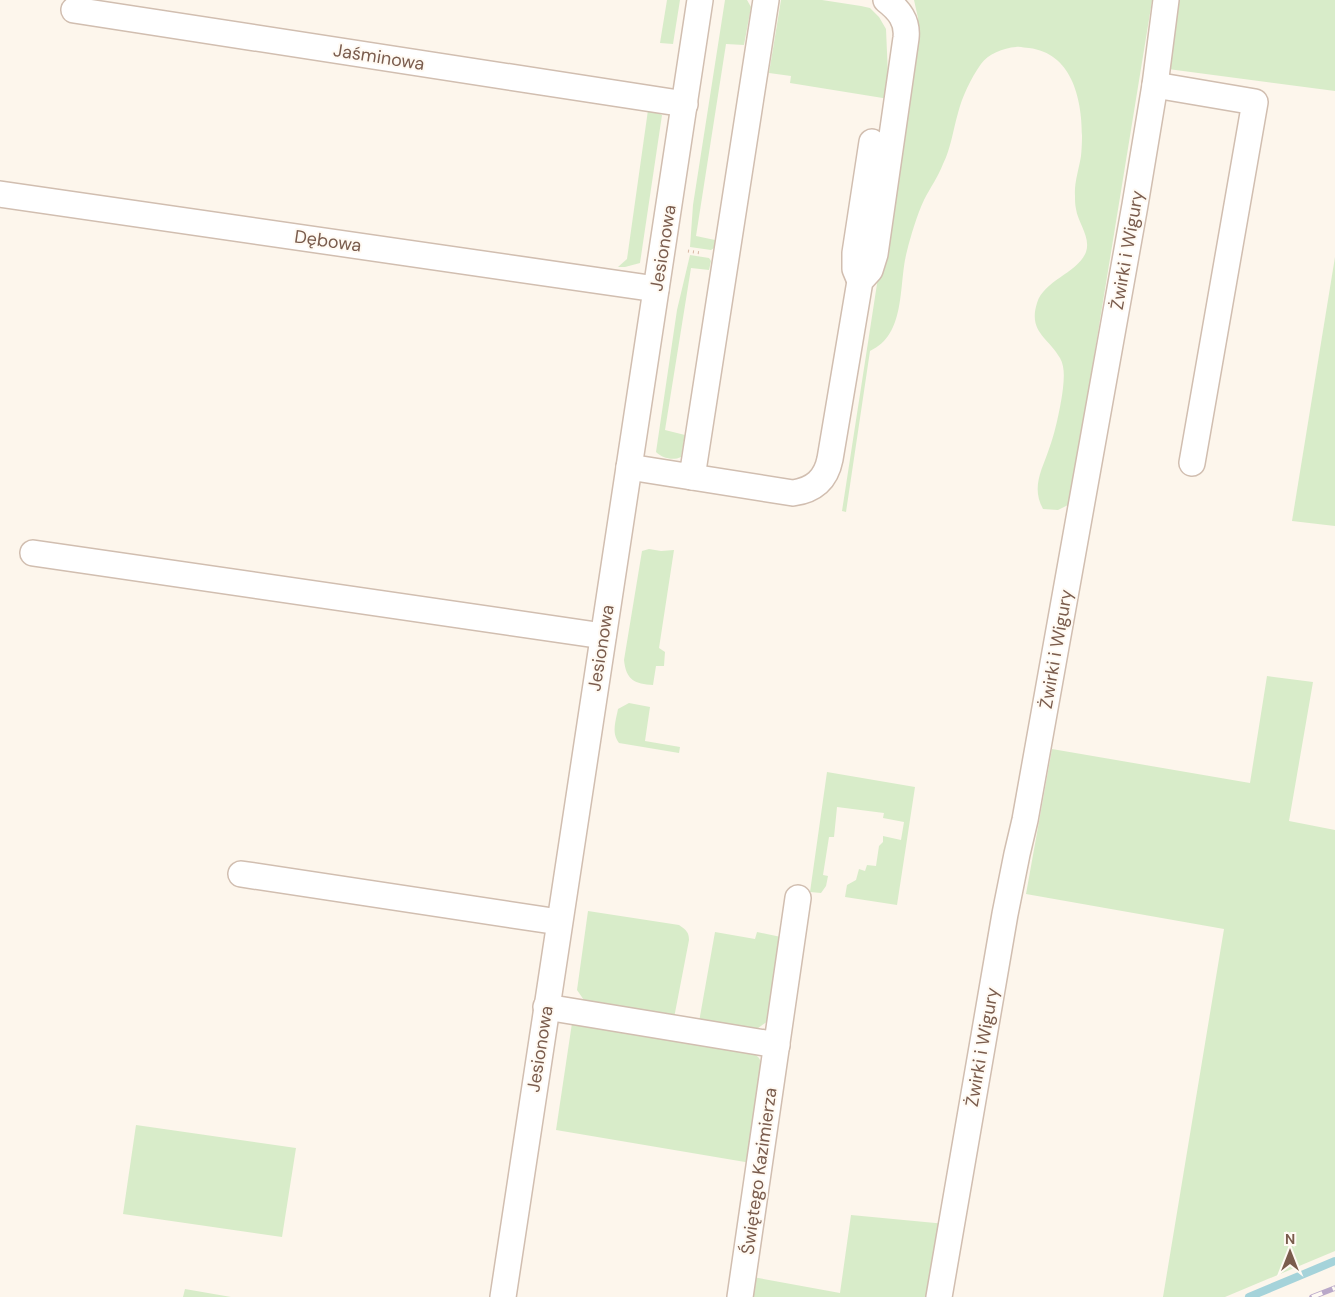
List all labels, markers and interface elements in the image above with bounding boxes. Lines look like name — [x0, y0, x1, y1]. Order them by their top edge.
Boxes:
street label: Jaśminowa — [332, 38, 426, 76]
street label: Żwirki i Wigury — [1105, 189, 1149, 311]
street label: Jesionowa — [644, 203, 682, 293]
street label: Dębowa — [293, 224, 363, 258]
street label: Żwirki i Wigury — [1034, 588, 1078, 710]
street label: Jesionowa — [582, 603, 620, 693]
street label: Żwirki i Wigury — [960, 986, 1004, 1108]
street label: Jesionowa — [521, 1004, 559, 1094]
street label: Świętego Kazimierza — [735, 1086, 783, 1256]
north arrow — [1265, 1227, 1315, 1277]
text: N — [1285, 1230, 1295, 1248]

